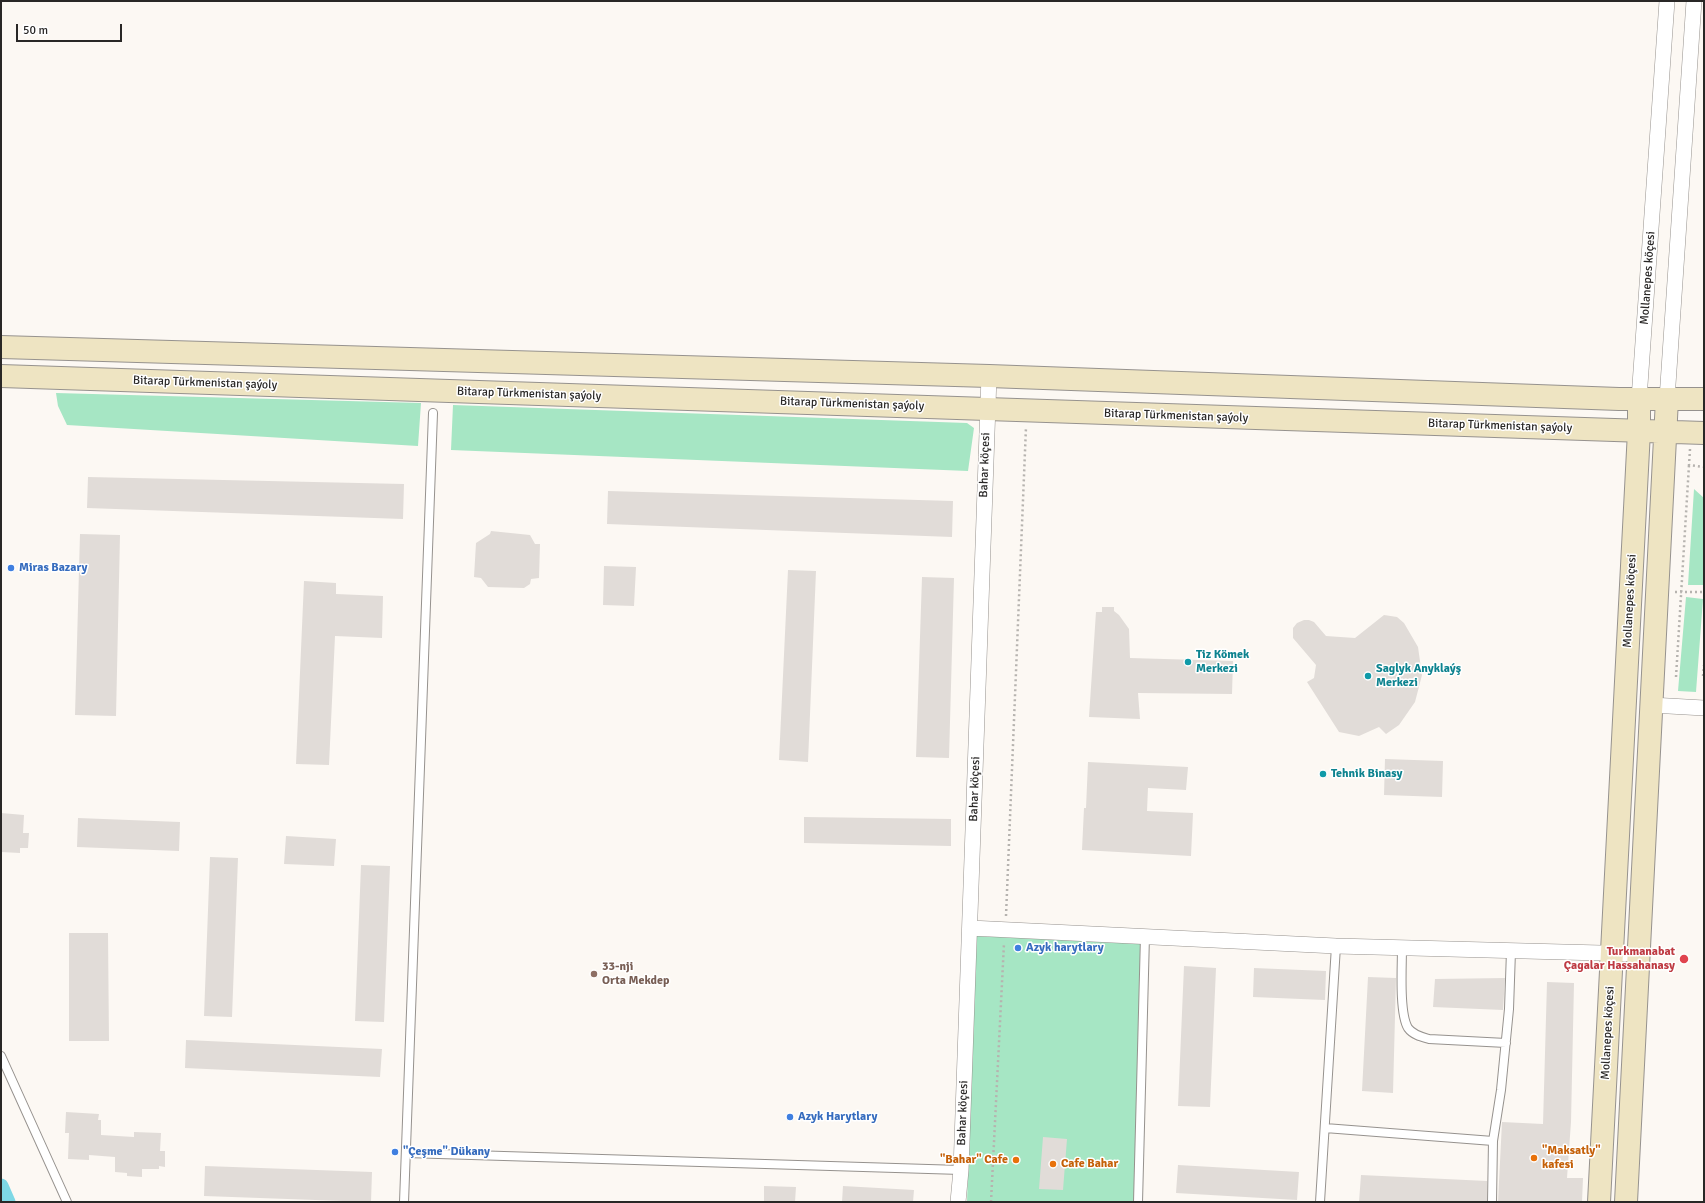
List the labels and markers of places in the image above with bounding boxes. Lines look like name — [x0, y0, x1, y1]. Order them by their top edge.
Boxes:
place label: Miras Bazary — [19, 561, 88, 575]
marker: Miras Bazary — [6, 563, 16, 573]
place label: Tiz Kömek Merkezi — [1196, 648, 1249, 676]
marker: Tiz Kömek Merkezi — [1183, 657, 1193, 667]
place label: Saglyk Anyklaýş Merkezi — [1376, 662, 1461, 690]
marker: Saglyk Anyklaýş Merkezi — [1363, 671, 1373, 681]
place label: Tehnik Binasy — [1331, 767, 1403, 781]
marker: Tehnik Binasy — [1318, 769, 1328, 779]
place label: Azyk harytlary — [1026, 941, 1104, 955]
marker: Azyk harytlary — [1013, 943, 1023, 953]
place label: Turkmanabat Çagalar Hassahanasy — [1564, 945, 1675, 973]
marker: Turkmanabat Çagalar Hassahanasy — [1678, 953, 1690, 965]
place label: 33-nji Orta Mekdep — [602, 960, 669, 988]
marker: 33-nji Orta Mekdep — [589, 969, 599, 979]
place label: Azyk Harytlary — [798, 1110, 877, 1124]
marker: Azyk Harytlary — [785, 1112, 795, 1122]
place label: "Maksatly" kafesi — [1542, 1144, 1601, 1172]
place label: "Çeşme" Dükany — [403, 1145, 490, 1159]
marker: "Çeşme" Dükany — [390, 1147, 400, 1157]
place label: "Bahar" Cafe — [940, 1153, 1008, 1167]
marker: "Maksatly" kafesi — [1529, 1153, 1539, 1163]
marker: "Bahar" Cafe — [1011, 1155, 1021, 1165]
place label: Cafe Bahar — [1061, 1157, 1118, 1171]
marker: Cafe Bahar — [1048, 1159, 1058, 1169]

